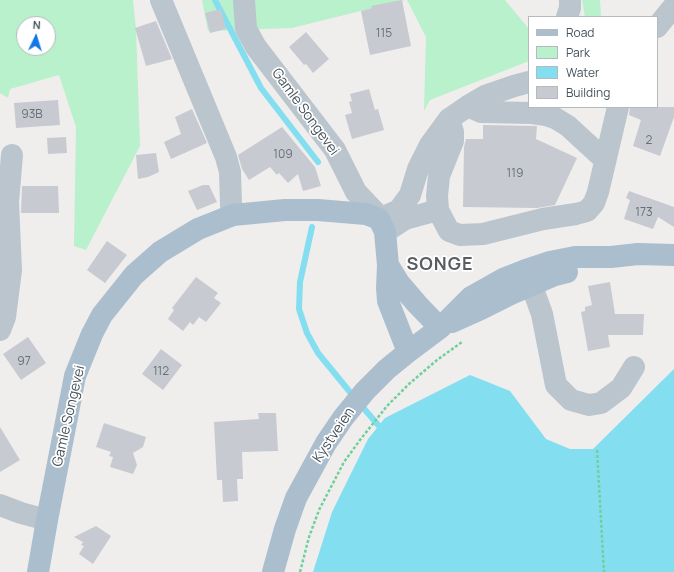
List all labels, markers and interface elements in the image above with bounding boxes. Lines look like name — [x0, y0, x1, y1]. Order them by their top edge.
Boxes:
north arrow — [16, 16, 56, 56]
legend — [528, 16, 658, 108]
text: N — [32, 17, 41, 32]
text: Road — [566, 24, 594, 41]
house number: 115 — [376, 27, 392, 41]
text: Park — [566, 44, 590, 61]
text: Water — [566, 64, 599, 81]
street label: Gamle Songevei — [268, 65, 342, 159]
text: Building — [566, 84, 610, 101]
house number: 93B — [21, 108, 43, 122]
house number: 2 — [646, 134, 652, 148]
house number: 109 — [273, 148, 293, 162]
house number: 119 — [507, 167, 523, 181]
house number: 173 — [635, 206, 653, 220]
district label: SONGE — [407, 254, 473, 276]
house number: 97 — [17, 355, 31, 369]
street label: Gamle Songevei — [49, 364, 89, 468]
house number: 112 — [153, 365, 169, 379]
street label: Kystveien — [310, 404, 358, 466]

